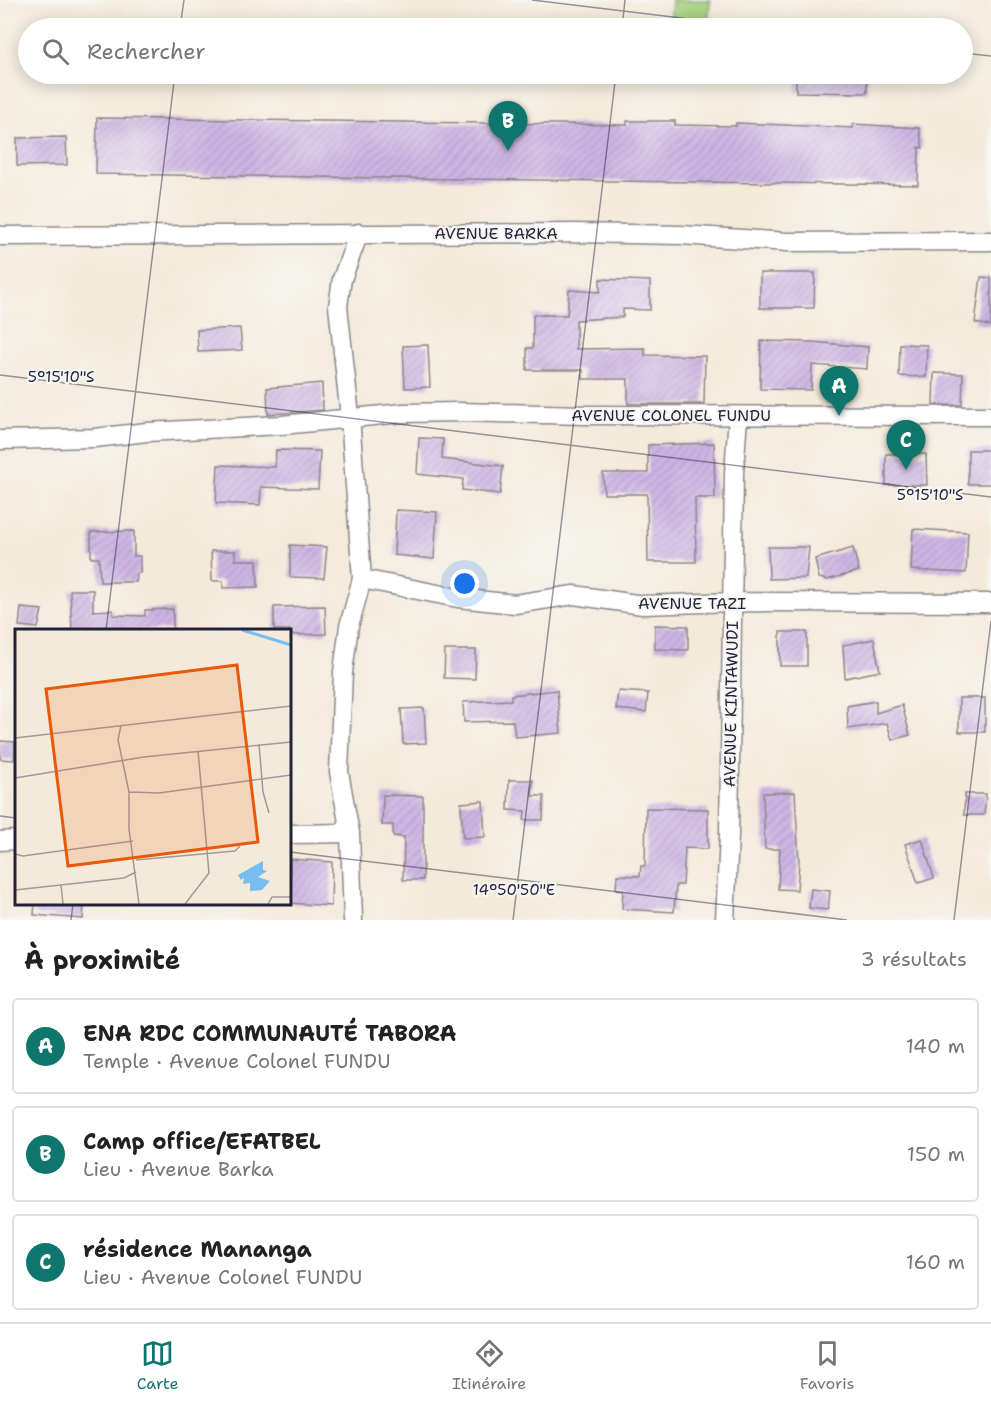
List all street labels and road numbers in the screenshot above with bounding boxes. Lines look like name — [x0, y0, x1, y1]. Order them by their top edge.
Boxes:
street label: AVENUE BARKA — [434, 223, 558, 244]
street label: AVENUE COLONEL FUNDU — [571, 405, 771, 426]
street label: AVENUE TAZI — [638, 593, 746, 614]
street label: AVENUE KINTAWUDI — [719, 621, 743, 787]

